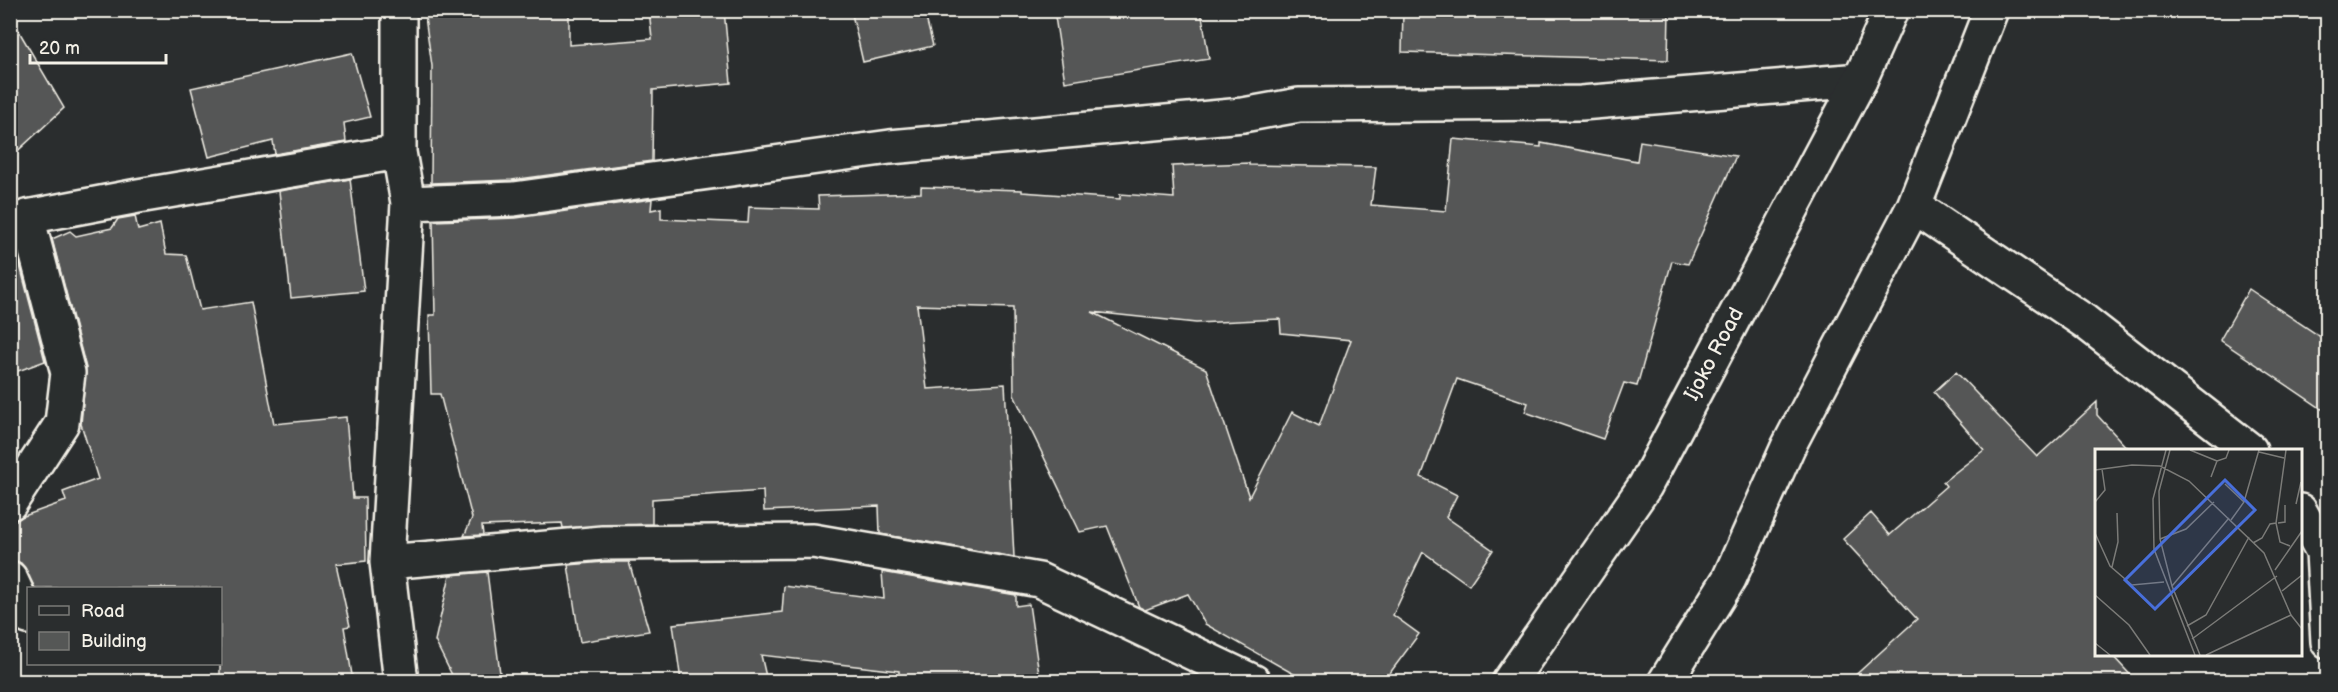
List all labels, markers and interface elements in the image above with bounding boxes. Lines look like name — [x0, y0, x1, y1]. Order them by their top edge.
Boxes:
scale bar — [30, 27, 166, 65]
text: 20 m — [39, 38, 80, 59]
street label: Ijoko Road — [1679, 303, 1749, 405]
inset map — [2095, 449, 2302, 656]
legend — [27, 587, 222, 665]
text: Road — [81, 601, 125, 622]
text: Building — [81, 631, 147, 652]

